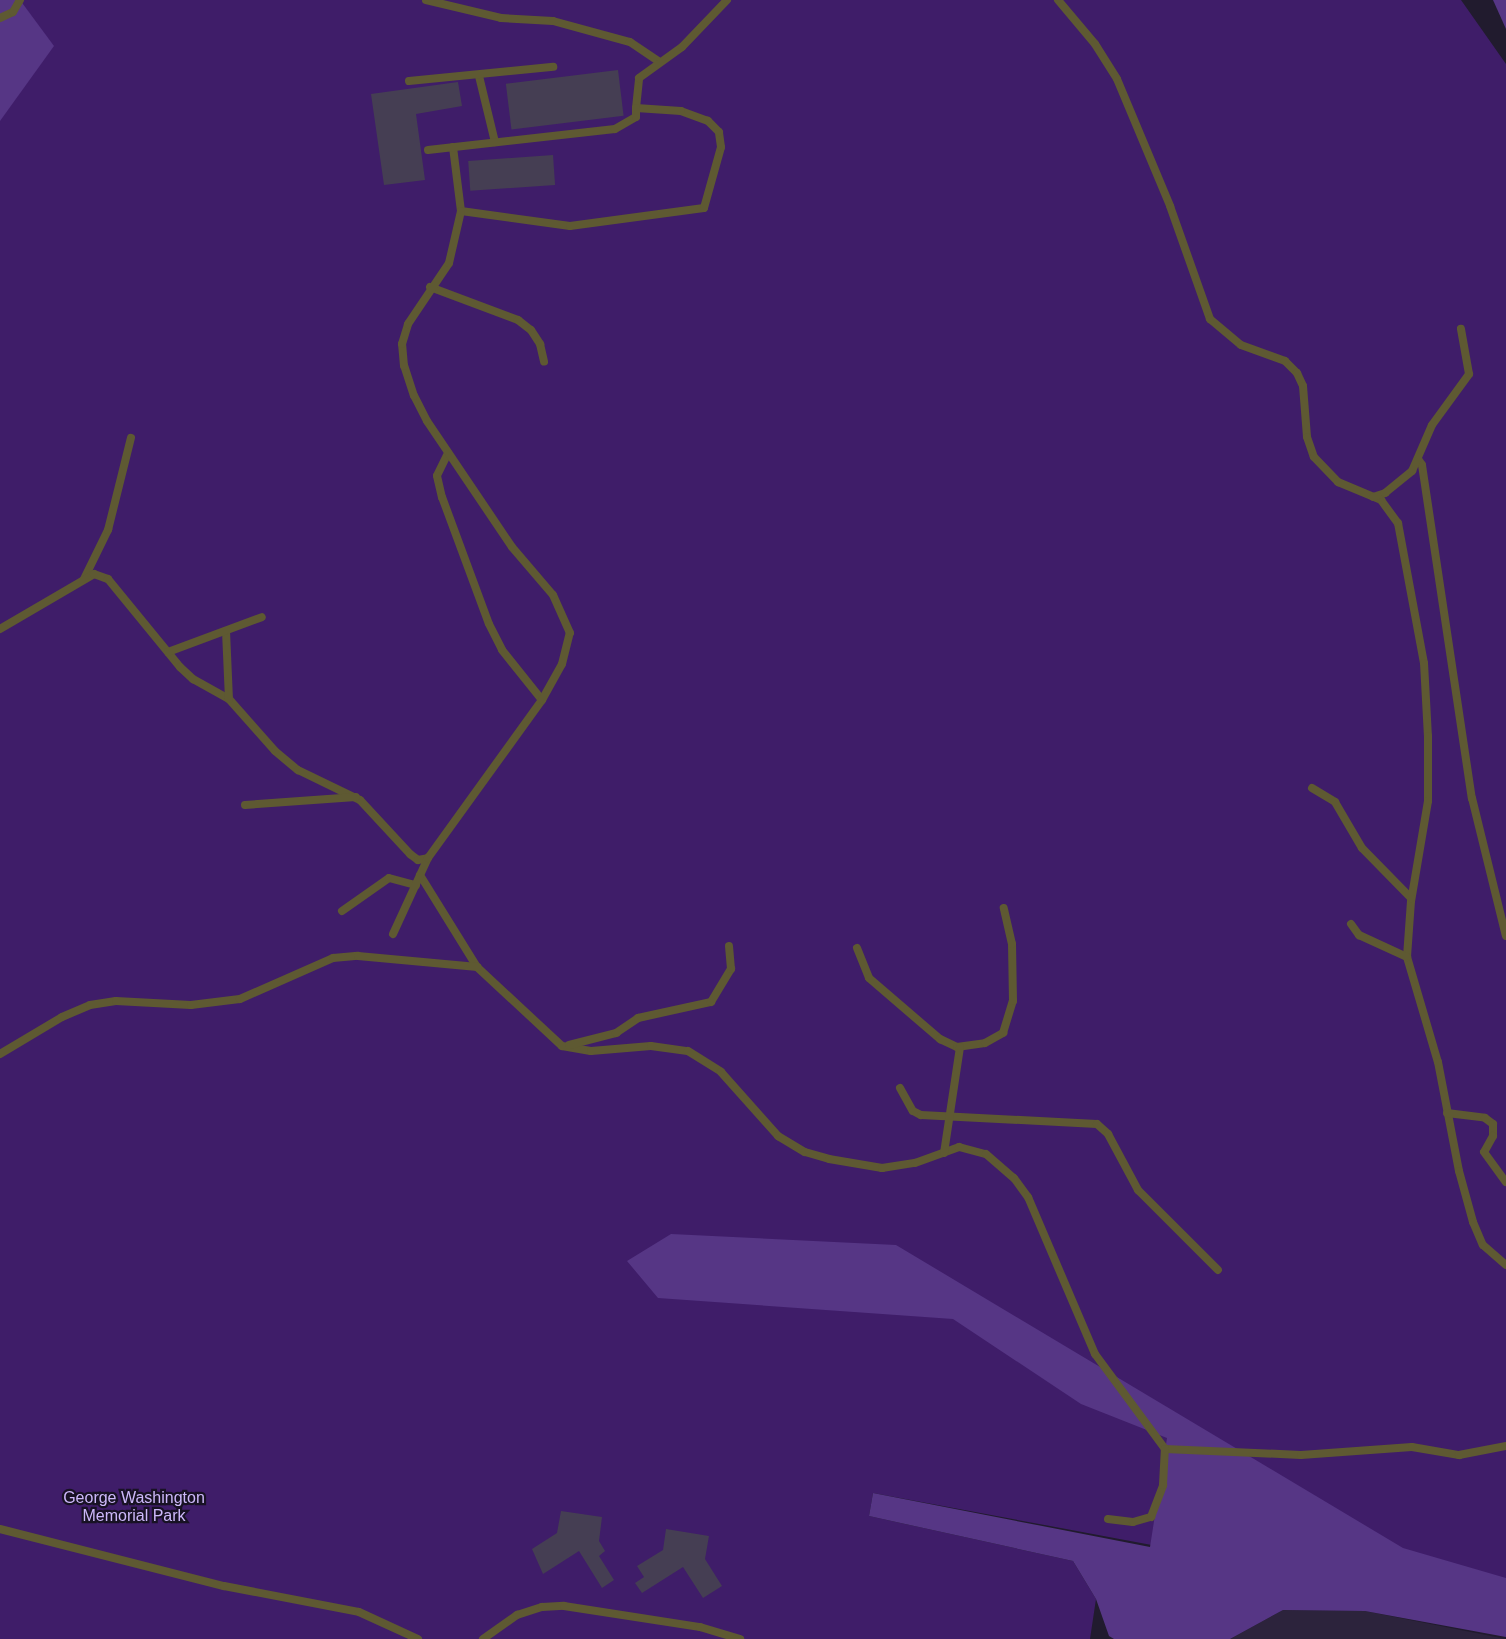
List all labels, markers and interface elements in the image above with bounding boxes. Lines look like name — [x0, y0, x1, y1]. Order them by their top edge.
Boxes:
park label: George Washington Memorial Park — [63, 1488, 205, 1526]

